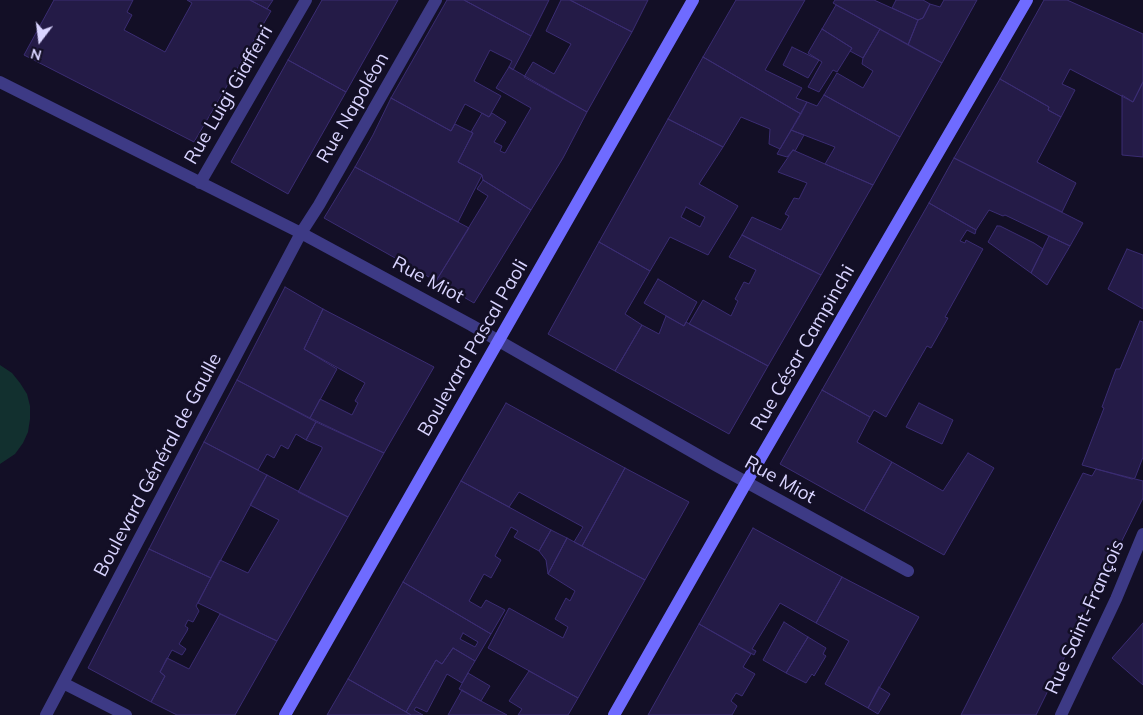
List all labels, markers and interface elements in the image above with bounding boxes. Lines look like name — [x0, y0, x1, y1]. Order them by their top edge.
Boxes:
north arrow — [15, 15, 65, 65]
street label: Rue Luigi Giafferri — [180, 21, 278, 169]
text: N — [29, 44, 44, 65]
street label: Rue Napoléon — [312, 49, 394, 167]
street label: Rue Miot — [388, 252, 468, 308]
street label: Boulevard Pascal Paoli — [413, 256, 533, 440]
street label: Rue César Campinchi — [746, 261, 860, 435]
street label: Boulevard Général de Gaulle — [89, 349, 227, 581]
street label: Rue Miot — [741, 451, 819, 509]
street label: Rue Saint-François — [1041, 536, 1129, 698]

